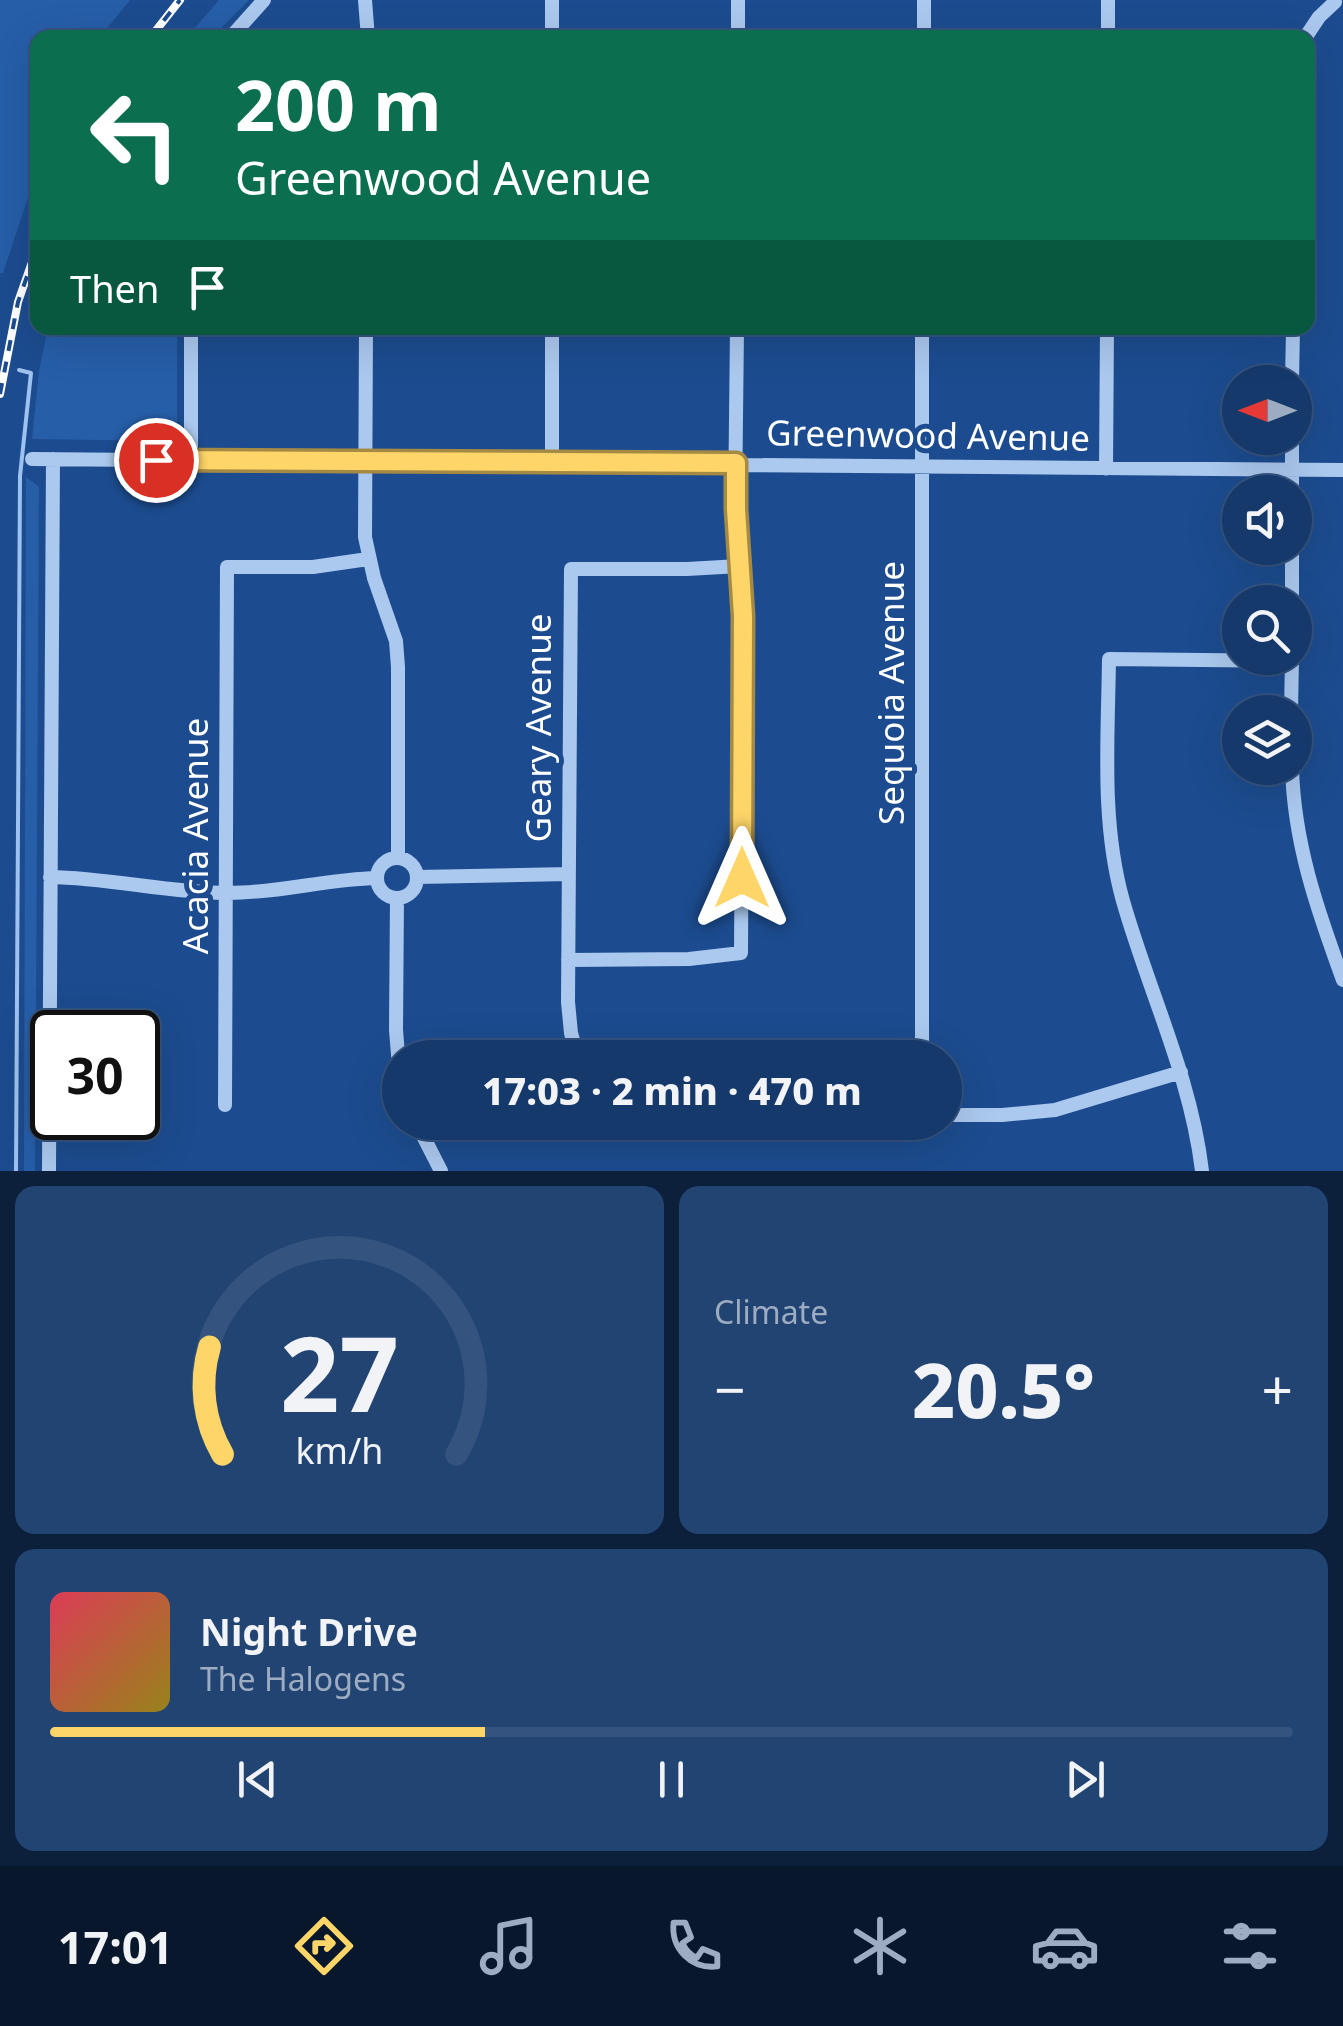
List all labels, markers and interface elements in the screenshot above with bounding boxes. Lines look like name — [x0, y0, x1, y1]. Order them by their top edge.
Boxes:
text: 200 m — [235, 56, 442, 152]
icon: left — [70, 70, 200, 200]
text: Greenwood Avenue — [235, 147, 651, 208]
icon: arrive — [180, 260, 235, 315]
text: Then — [70, 262, 160, 314]
north arrow — [1222, 365, 1312, 455]
map controls — [1222, 365, 1312, 785]
street label: Greenwood Avenue — [766, 408, 1090, 461]
pin — [114, 418, 199, 503]
icon: arrive — [129, 433, 184, 488]
button: sound — [1222, 475, 1312, 565]
street label: Sequoia Avenue — [867, 561, 914, 825]
button: search — [1222, 585, 1312, 675]
street label: Geary Avenue — [514, 613, 561, 843]
button: layers — [1222, 695, 1312, 785]
street label: Acacia Avenue — [171, 718, 218, 954]
position arrow — [690, 826, 794, 930]
speed limit sign: 30 — [30, 1010, 160, 1140]
text: 17:03 · 2 min · 470 m — [482, 1064, 862, 1116]
text: Climate — [714, 1290, 828, 1333]
text: 27 — [280, 1301, 399, 1442]
text: 20.5° — [912, 1338, 1095, 1440]
text: − — [714, 1351, 745, 1426]
text: + — [1262, 1351, 1293, 1426]
text: km/h — [296, 1426, 383, 1474]
text: Night Drive — [200, 1605, 418, 1657]
text: The Halogens — [200, 1657, 406, 1700]
icon: previous — [230, 1752, 285, 1807]
icon: pause — [644, 1752, 699, 1807]
icon: next — [1058, 1752, 1113, 1807]
icon: directions — [289, 1911, 359, 1981]
icon: music — [474, 1911, 544, 1981]
icon: phone — [659, 1911, 729, 1981]
icon: climate — [845, 1911, 915, 1981]
icon: car — [1030, 1911, 1100, 1981]
icon: filters — [1215, 1911, 1285, 1981]
text: 17:01 — [58, 1916, 173, 1977]

